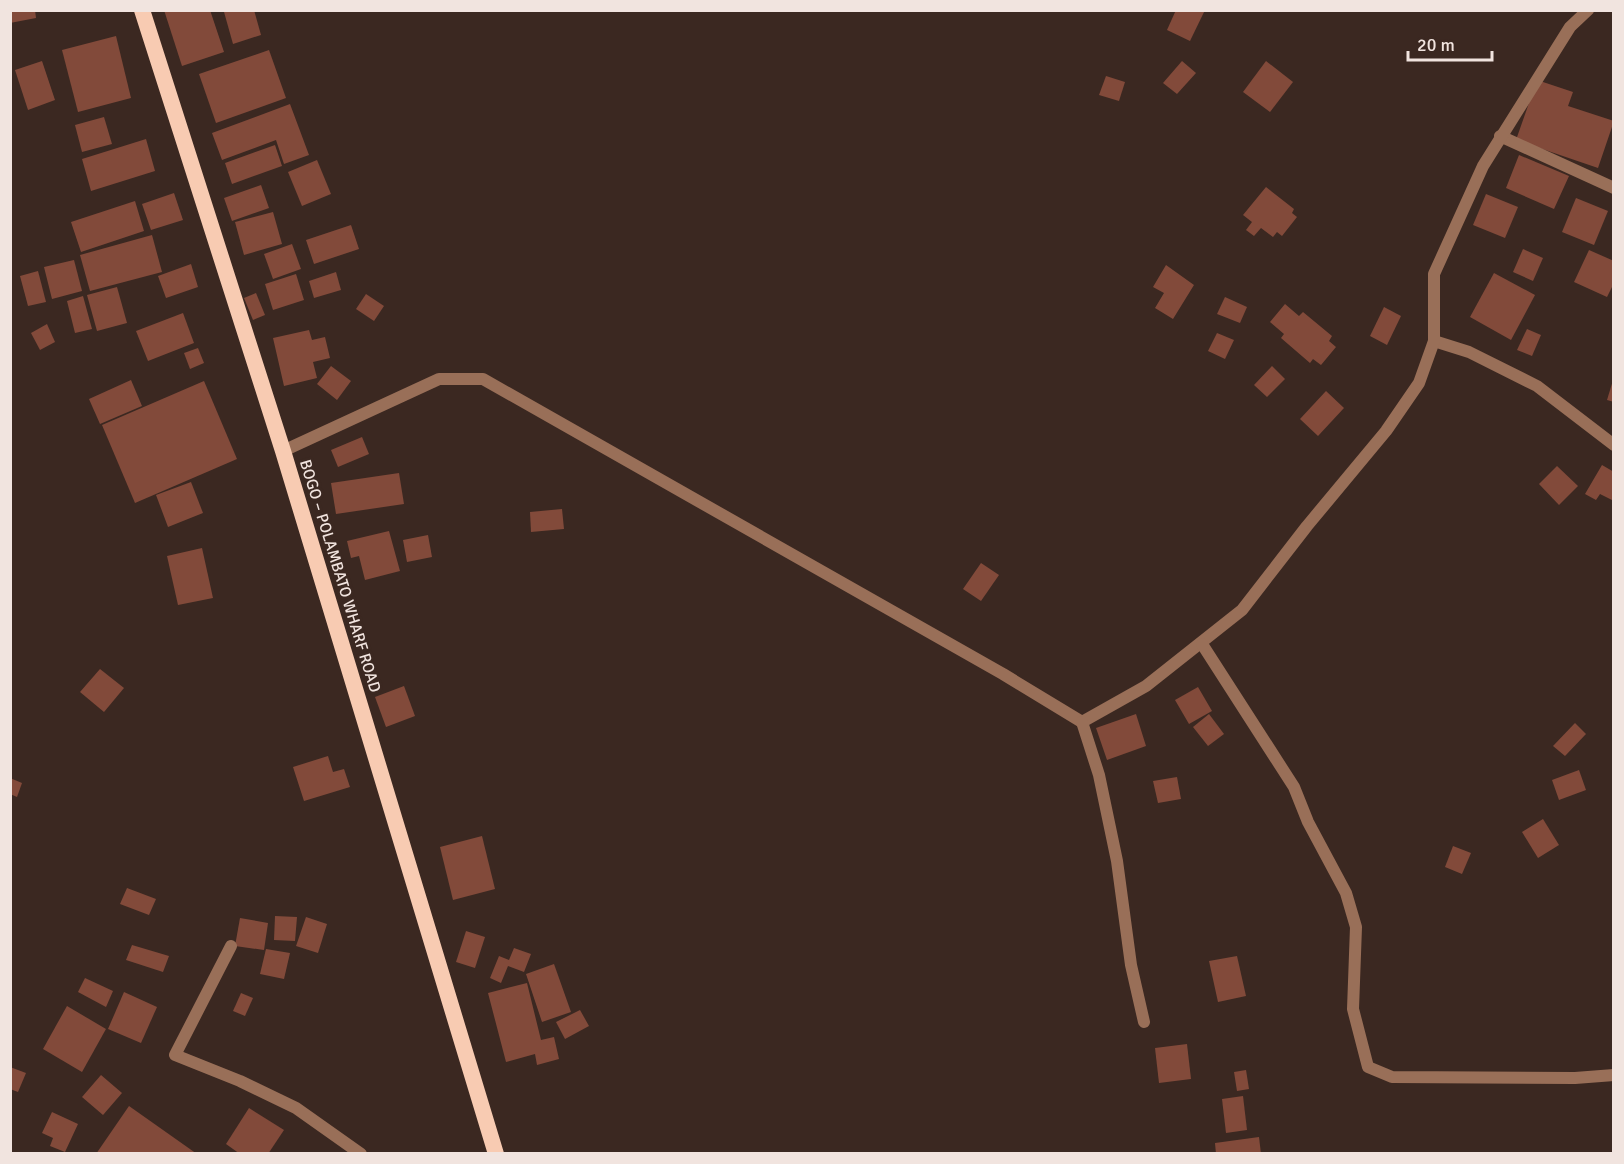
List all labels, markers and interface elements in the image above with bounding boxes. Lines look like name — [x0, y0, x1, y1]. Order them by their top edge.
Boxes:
scale bar — [1408, 24, 1492, 62]
text: 20 m — [1417, 34, 1455, 56]
street label: BOGO – POLAMBATO WHARF ROAD — [295, 457, 385, 695]

